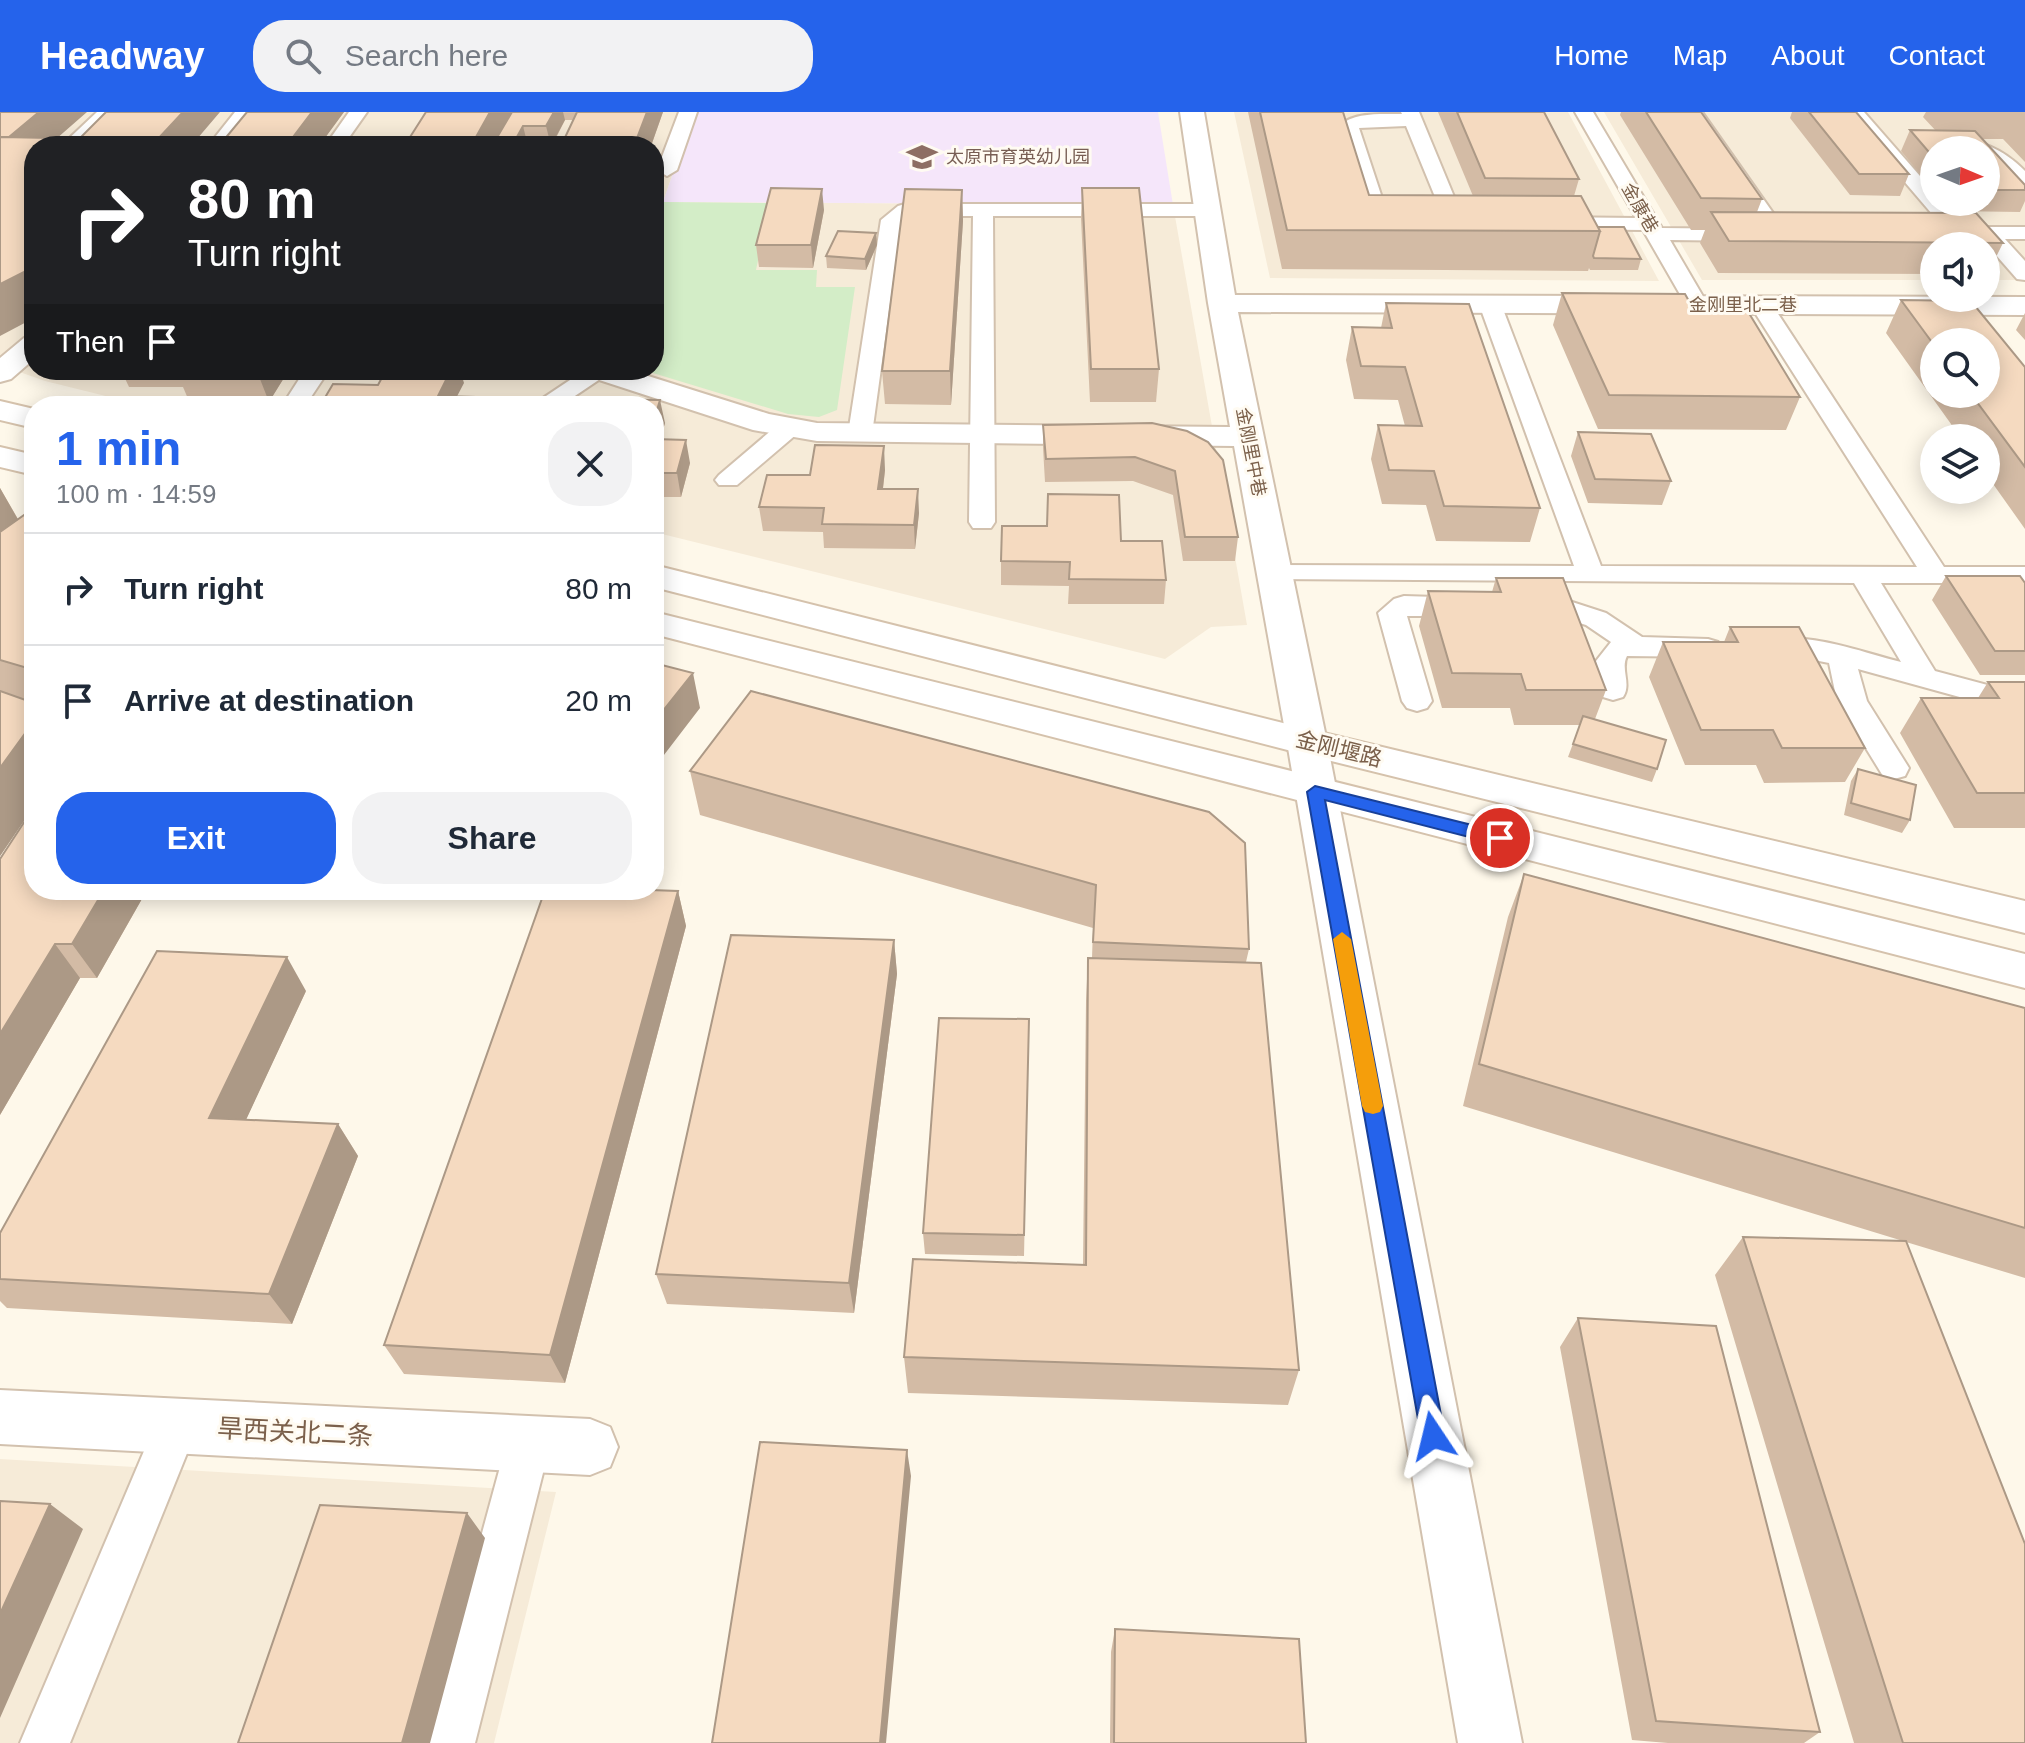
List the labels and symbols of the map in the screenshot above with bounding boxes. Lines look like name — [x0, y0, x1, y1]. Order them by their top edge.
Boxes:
north arrow — [1920, 136, 2000, 216]
school or university icon: 太原市育英幼儿园 — [905, 140, 939, 174]
place label: 太原市育英幼儿园 — [946, 147, 1090, 167]
street label: 金康巷 — [1618, 180, 1662, 236]
street label: 金刚里北二巷 — [1689, 295, 1797, 315]
street label: 金刚里中巷 — [1233, 406, 1269, 498]
street label: 金刚堰路 — [1293, 726, 1385, 772]
pin — [1466, 804, 1534, 872]
position arrow — [1391, 1394, 1475, 1478]
street label: 旱西关北二条 — [216, 1413, 374, 1451]

